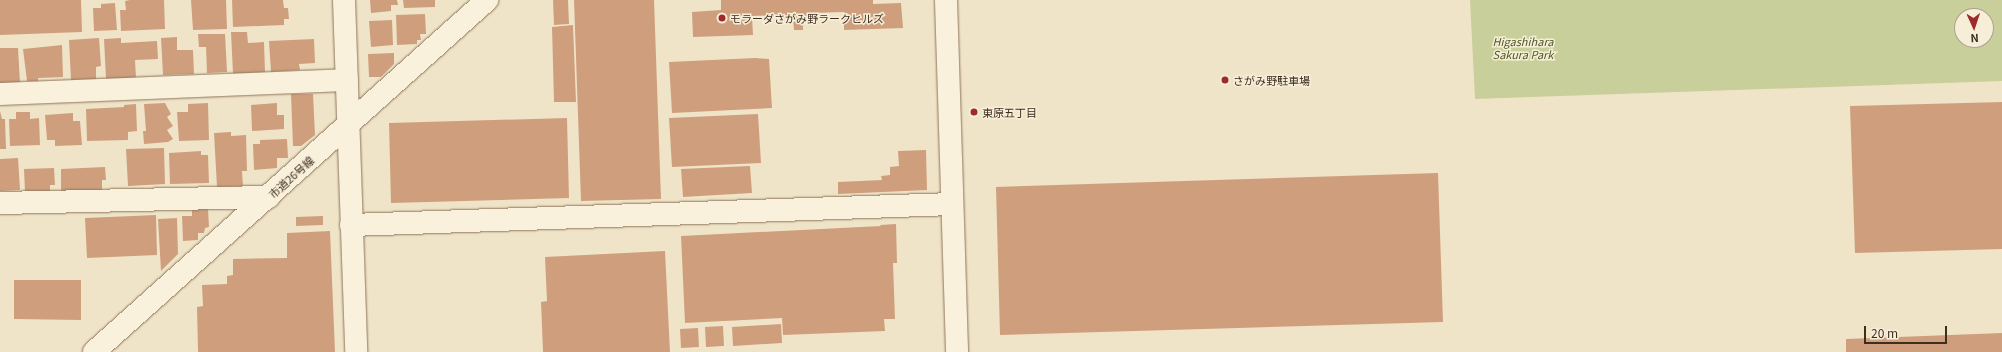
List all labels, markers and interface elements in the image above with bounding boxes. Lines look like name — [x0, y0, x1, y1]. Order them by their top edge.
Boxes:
north arrow — [1954, 8, 1994, 48]
place label: モラーダさがみ野ラークヒルズ — [730, 11, 884, 25]
marker: モラーダさがみ野ラークヒルズ — [717, 13, 727, 23]
text: N — [1970, 31, 1979, 47]
park label: Higashihara Sakura Park — [1492, 35, 1554, 61]
place label: さがみ野駐車場 — [1233, 73, 1310, 87]
marker: さがみ野駐車場 — [1220, 75, 1230, 85]
place label: 東原五丁目 — [982, 105, 1037, 119]
marker: 東原五丁目 — [969, 107, 979, 117]
street label: 市道26号線 — [266, 153, 316, 201]
scale bar — [1866, 318, 1949, 344]
text: 20 m — [1871, 324, 1898, 341]

